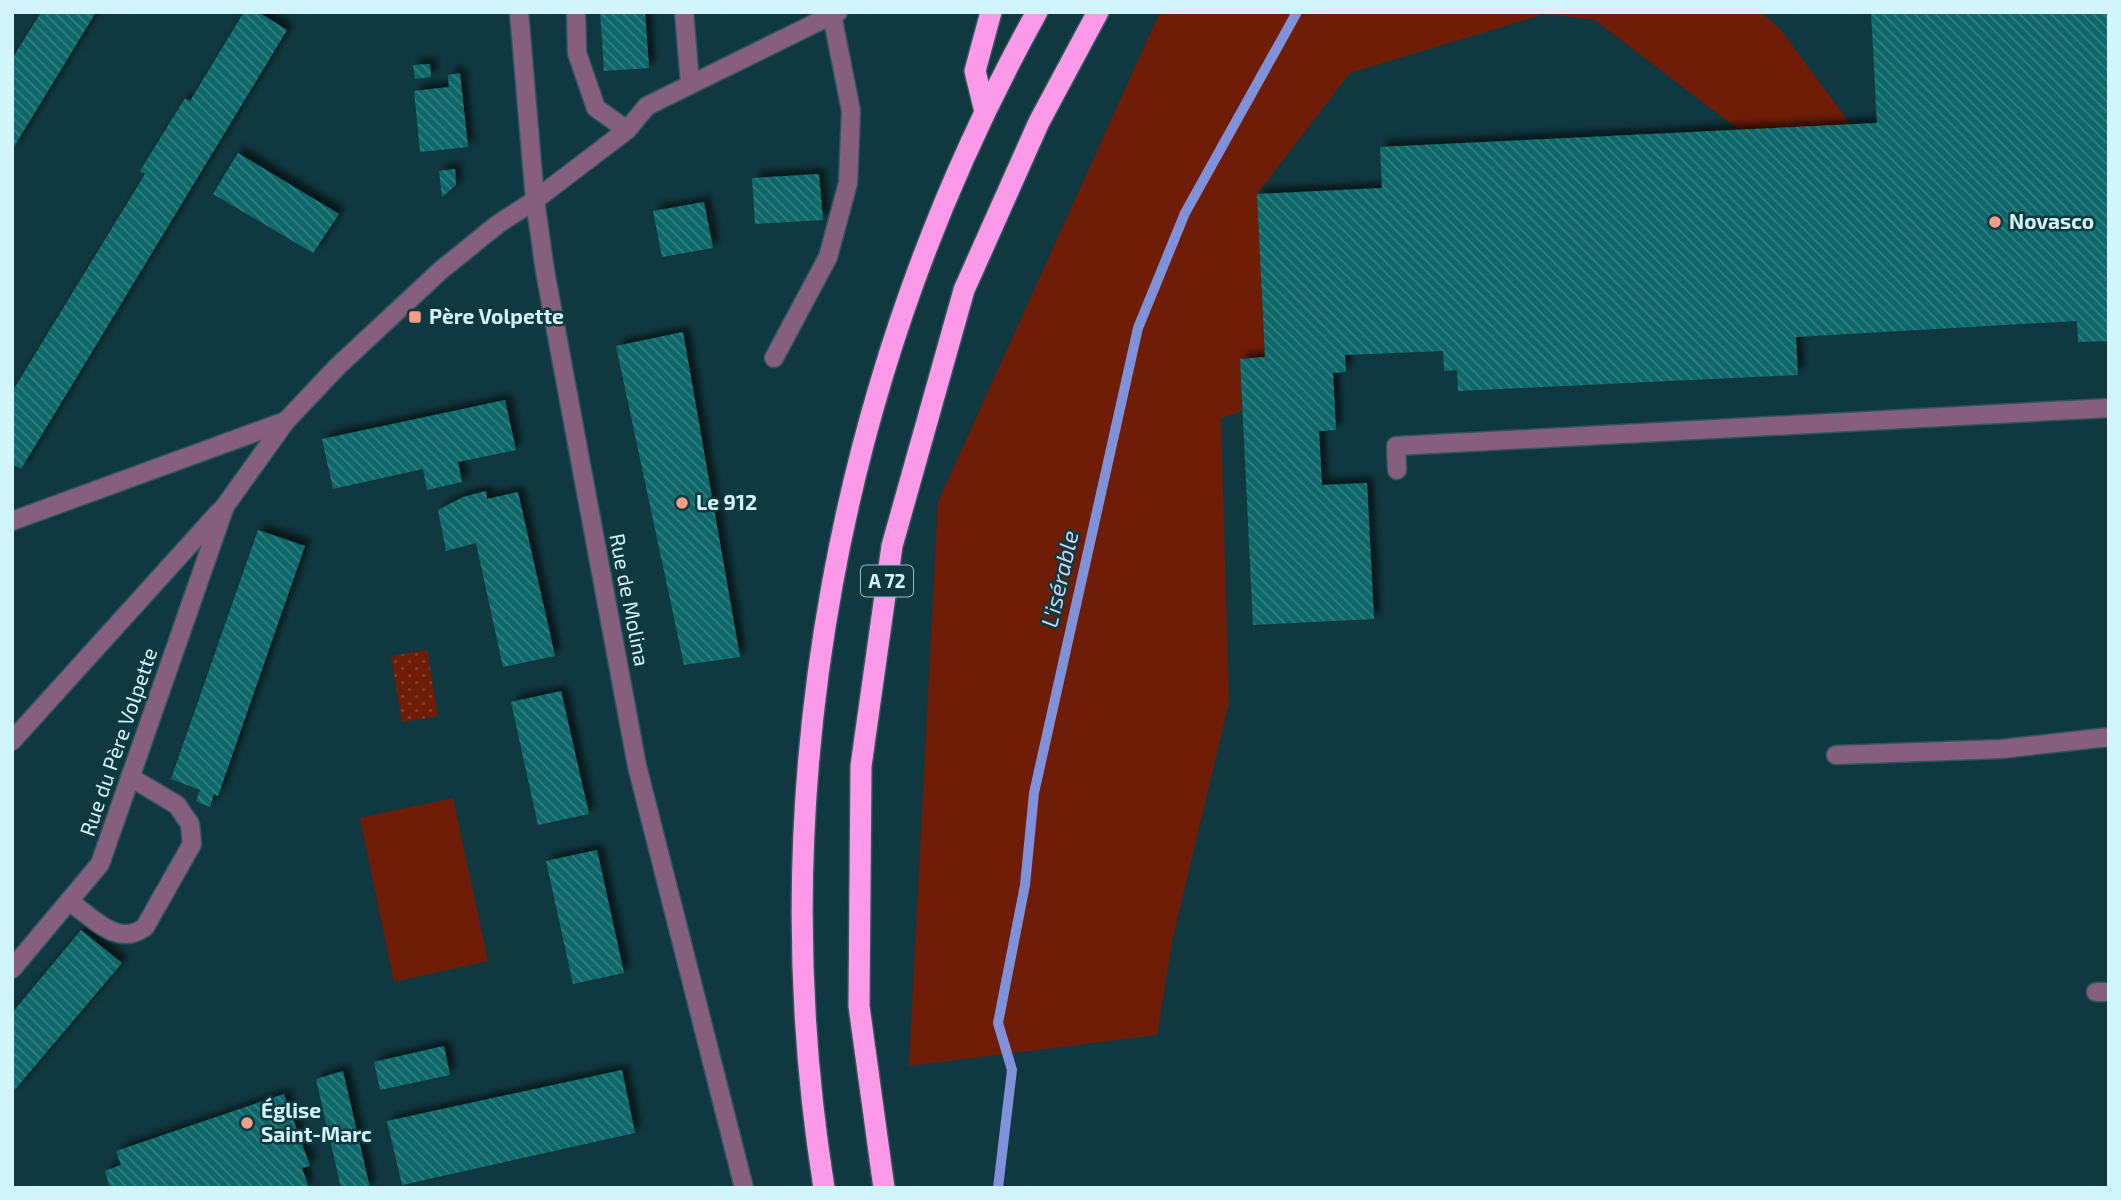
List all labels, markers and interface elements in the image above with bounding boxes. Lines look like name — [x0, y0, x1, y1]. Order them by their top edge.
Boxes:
place label: Novasco — [2009, 208, 2094, 233]
marker: Novasco — [1987, 214, 2003, 230]
place label: Père Volpette — [429, 303, 564, 328]
marker: Père Volpette — [407, 309, 423, 325]
place label: Le 912 — [696, 489, 757, 514]
marker: Le 912 — [674, 495, 690, 511]
water label: L'isérable — [1034, 528, 1084, 630]
street label: Rue de Molina — [605, 531, 656, 668]
road number: A 72 — [861, 566, 913, 596]
street label: Rue du Père Volpette — [74, 644, 162, 839]
place label: Église Saint-Marc — [261, 1097, 372, 1146]
marker: Église Saint-Marc — [239, 1115, 255, 1131]

